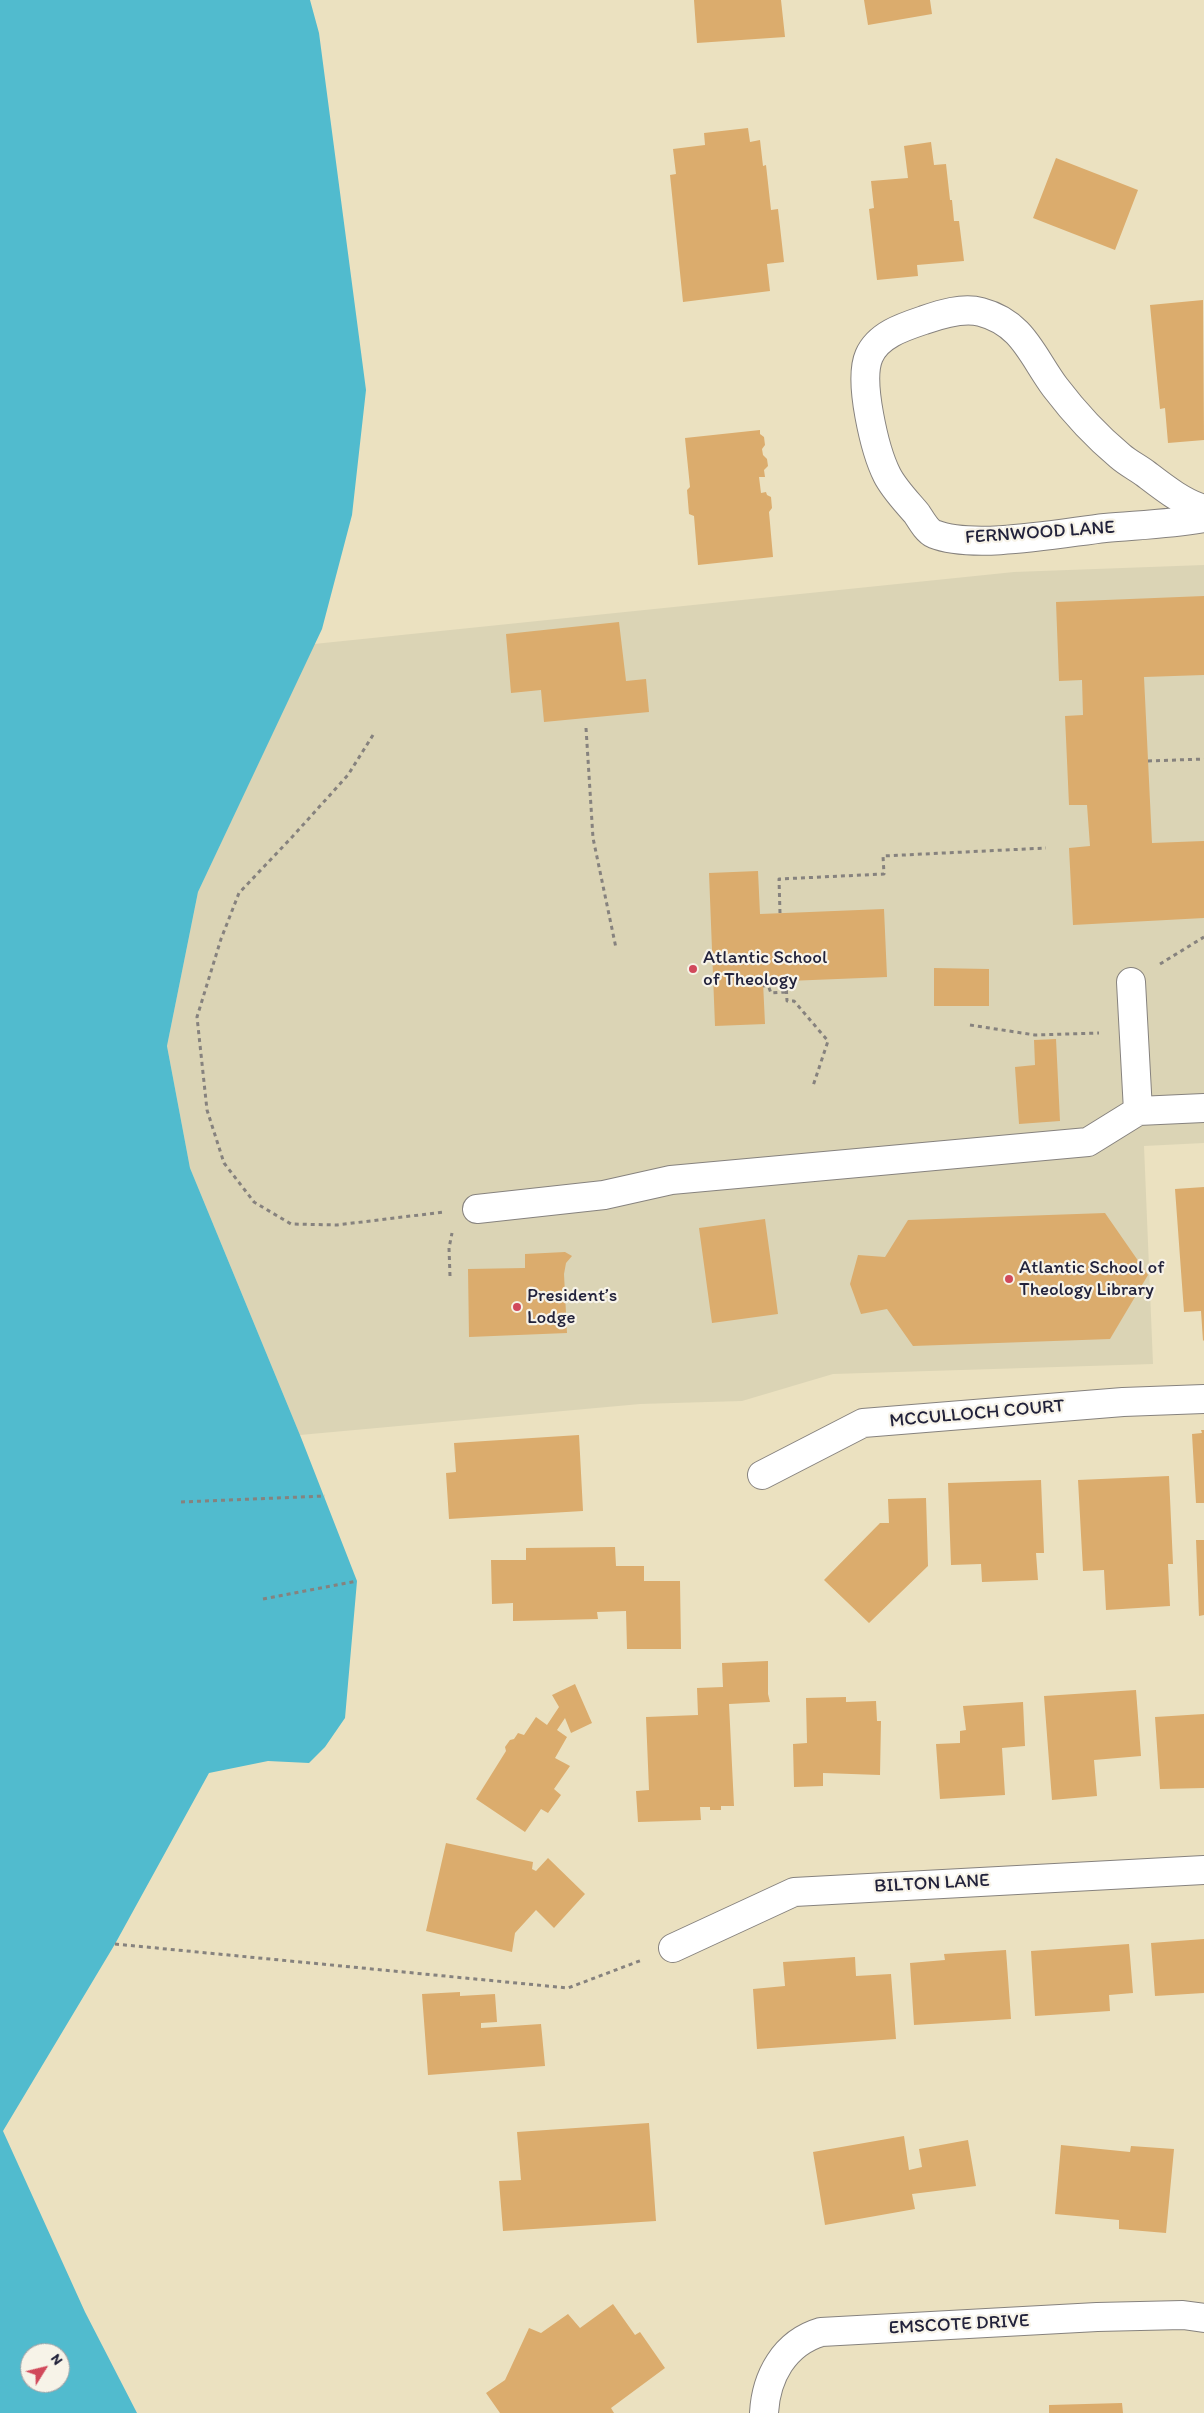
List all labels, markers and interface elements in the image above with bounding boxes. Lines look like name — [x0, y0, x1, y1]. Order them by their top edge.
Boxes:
street label: FERNWOOD LANE — [964, 516, 1116, 550]
place label: Atlantic School of Theology — [703, 947, 827, 991]
marker: Atlantic School of Theology — [687, 963, 699, 975]
place label: Atlantic School of Theology Library — [1019, 1257, 1164, 1301]
marker: Atlantic School of Theology Library — [1003, 1273, 1015, 1285]
place label: President’s Lodge — [527, 1285, 617, 1329]
marker: President’s Lodge — [511, 1301, 523, 1313]
street label: MCCULLOCH COURT — [889, 1395, 1065, 1433]
street label: BILTON LANE — [874, 1870, 990, 1898]
street label: EMSCOTE DRIVE — [888, 2310, 1030, 2340]
north arrow — [20, 2343, 70, 2393]
text: N — [47, 2351, 66, 2368]

